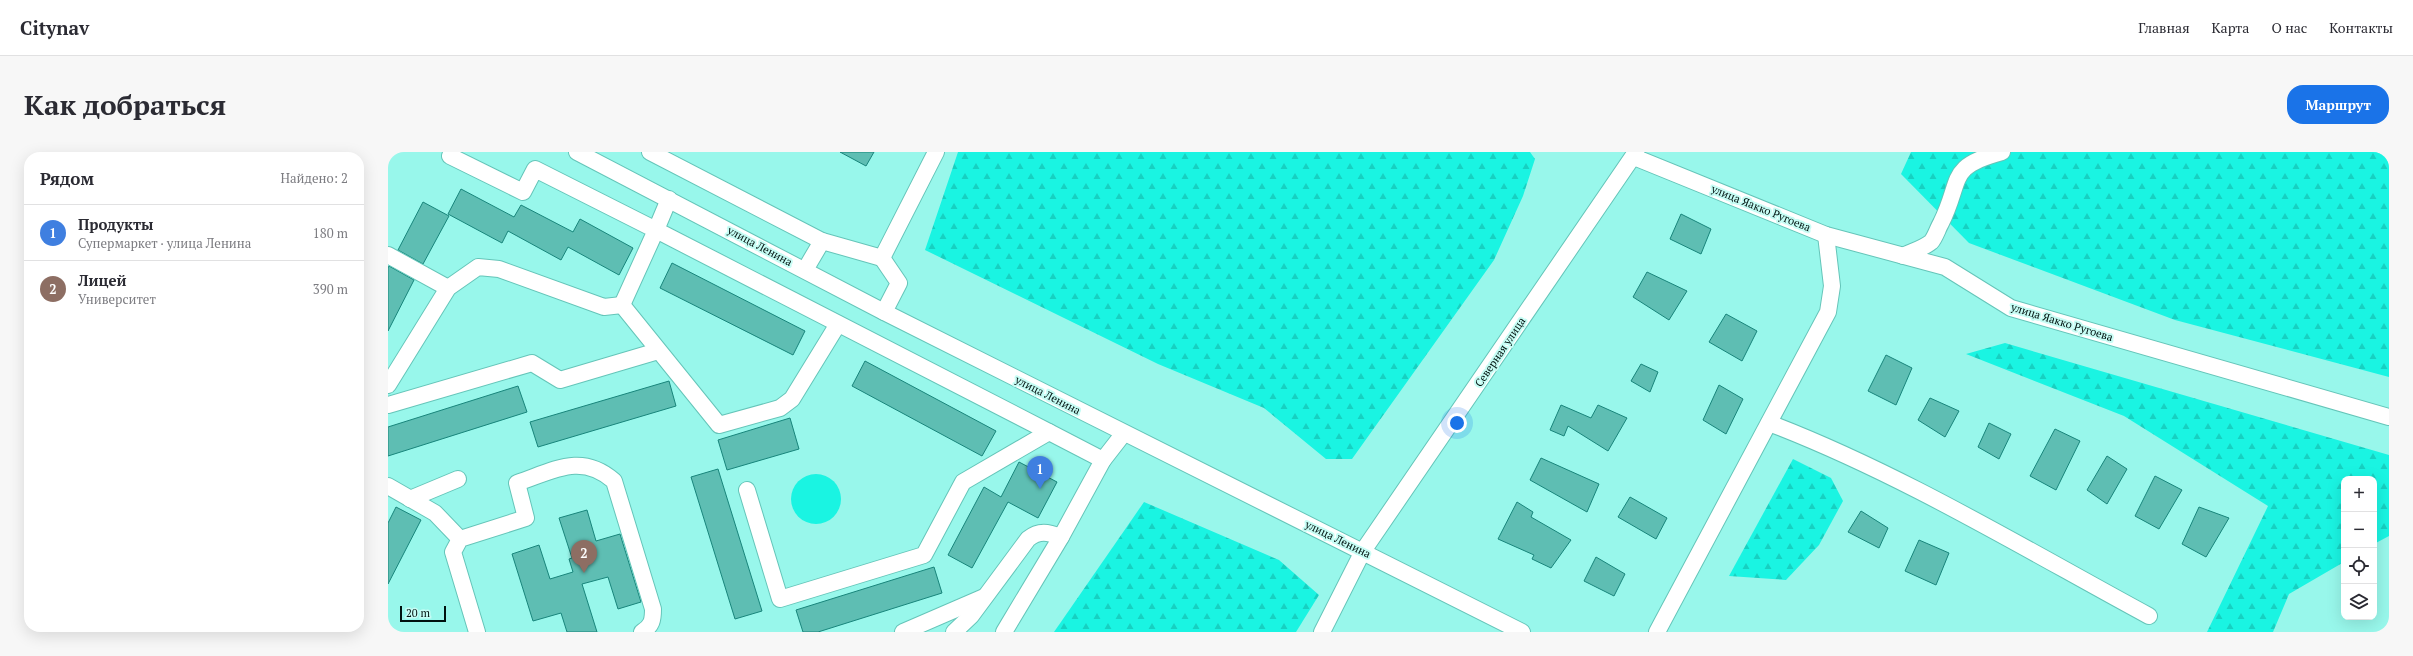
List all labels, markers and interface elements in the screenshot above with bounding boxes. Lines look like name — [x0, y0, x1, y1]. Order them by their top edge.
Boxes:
text: Citynav — [20, 15, 89, 40]
text: Главная — [2138, 18, 2190, 37]
text: Карта — [2212, 18, 2249, 37]
text: О нас — [2271, 18, 2307, 37]
text: Контакты — [2329, 18, 2393, 37]
button: Маршрут — [2287, 85, 2389, 124]
text: Как добраться — [24, 86, 226, 123]
text: Рядом — [40, 167, 94, 190]
text: Найдено: 2 — [281, 169, 348, 187]
street label: улица Яакко Ругоева — [1708, 181, 1813, 234]
text: Продукты — [78, 214, 154, 234]
street label: улица Ленина — [724, 223, 795, 269]
text: 1 — [49, 224, 57, 242]
text: 180 m — [313, 224, 348, 242]
text: Супермаркет · улица Ленина — [78, 234, 251, 252]
text: Лицей — [78, 270, 127, 290]
text: 2 — [49, 280, 57, 298]
text: 390 m — [313, 280, 348, 298]
text: Университет — [78, 290, 156, 308]
street label: улица Яакко Ругоева — [2008, 300, 2115, 344]
street label: Северная улица — [1472, 314, 1529, 390]
street label: улица Ленина — [1012, 372, 1083, 418]
your location — [1447, 413, 1467, 433]
pin: 1 — [1027, 456, 1053, 489]
map controls — [2341, 476, 2377, 620]
button: + — [2341, 476, 2377, 512]
button: − — [2341, 512, 2377, 548]
street label: улица Ленина — [1302, 517, 1374, 561]
pin: 2 — [571, 540, 597, 573]
button: locate — [2341, 548, 2377, 584]
button: layers — [2341, 584, 2377, 620]
scale bar — [400, 604, 446, 623]
text: 20 m — [406, 606, 430, 620]

